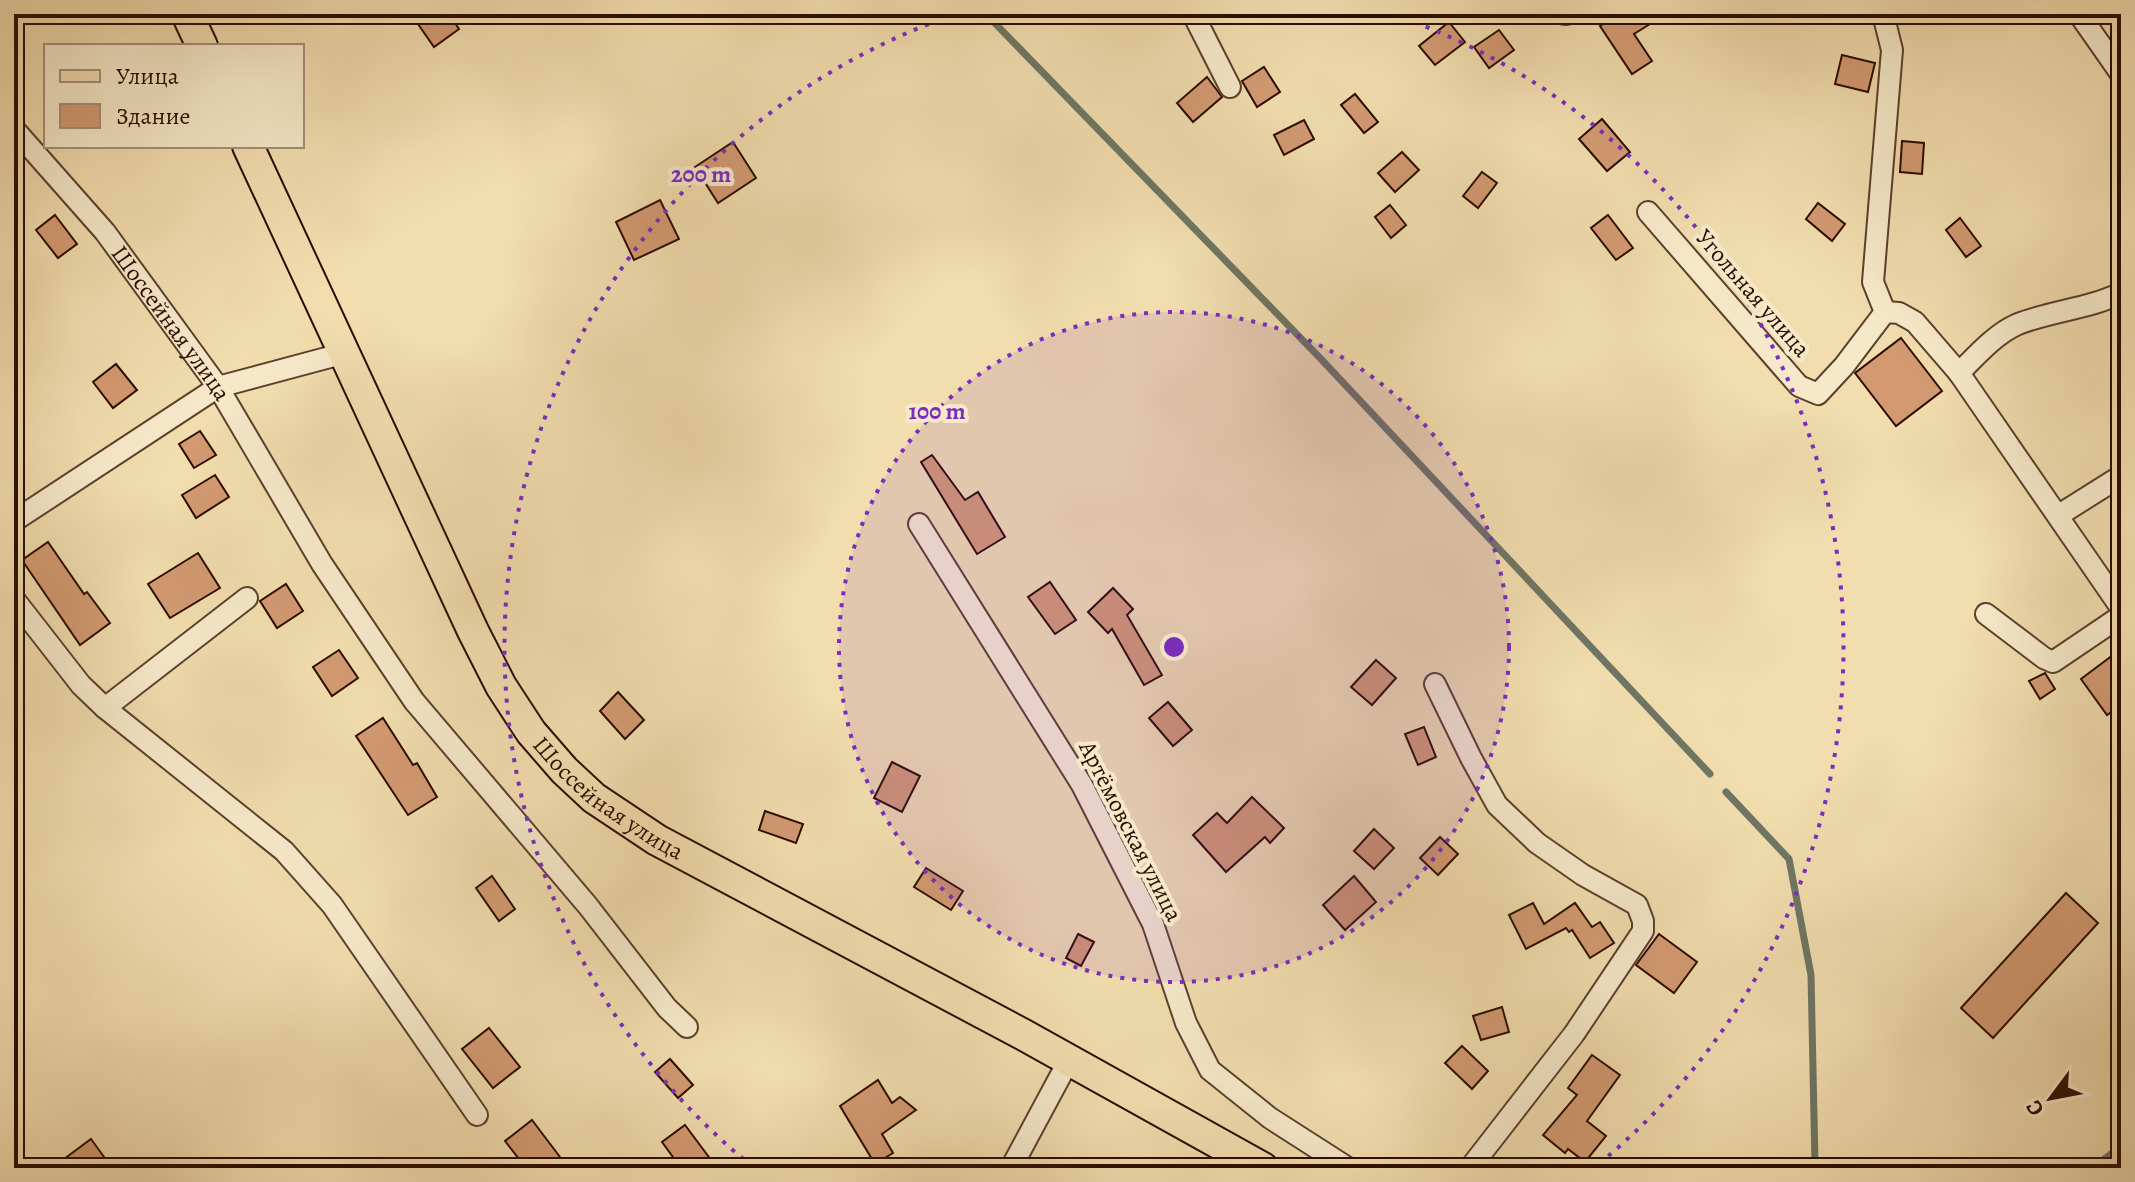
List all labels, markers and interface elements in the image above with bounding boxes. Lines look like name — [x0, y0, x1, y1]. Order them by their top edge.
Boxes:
legend — [44, 44, 304, 148]
text: Улица — [116, 60, 179, 92]
text: Здание — [116, 100, 191, 132]
text: 200 m — [671, 158, 731, 190]
street label: Угольная улица — [1688, 222, 1818, 364]
street label: Шоссейная улица — [104, 239, 239, 407]
text: 100 m — [908, 395, 966, 427]
centre of rings — [1160, 633, 1188, 661]
street label: Шоссейная улица — [526, 729, 689, 867]
street label: Артёмовская улица — [1071, 734, 1190, 927]
north arrow — [2011, 1058, 2091, 1138]
text: С — [2019, 1094, 2051, 1122]

